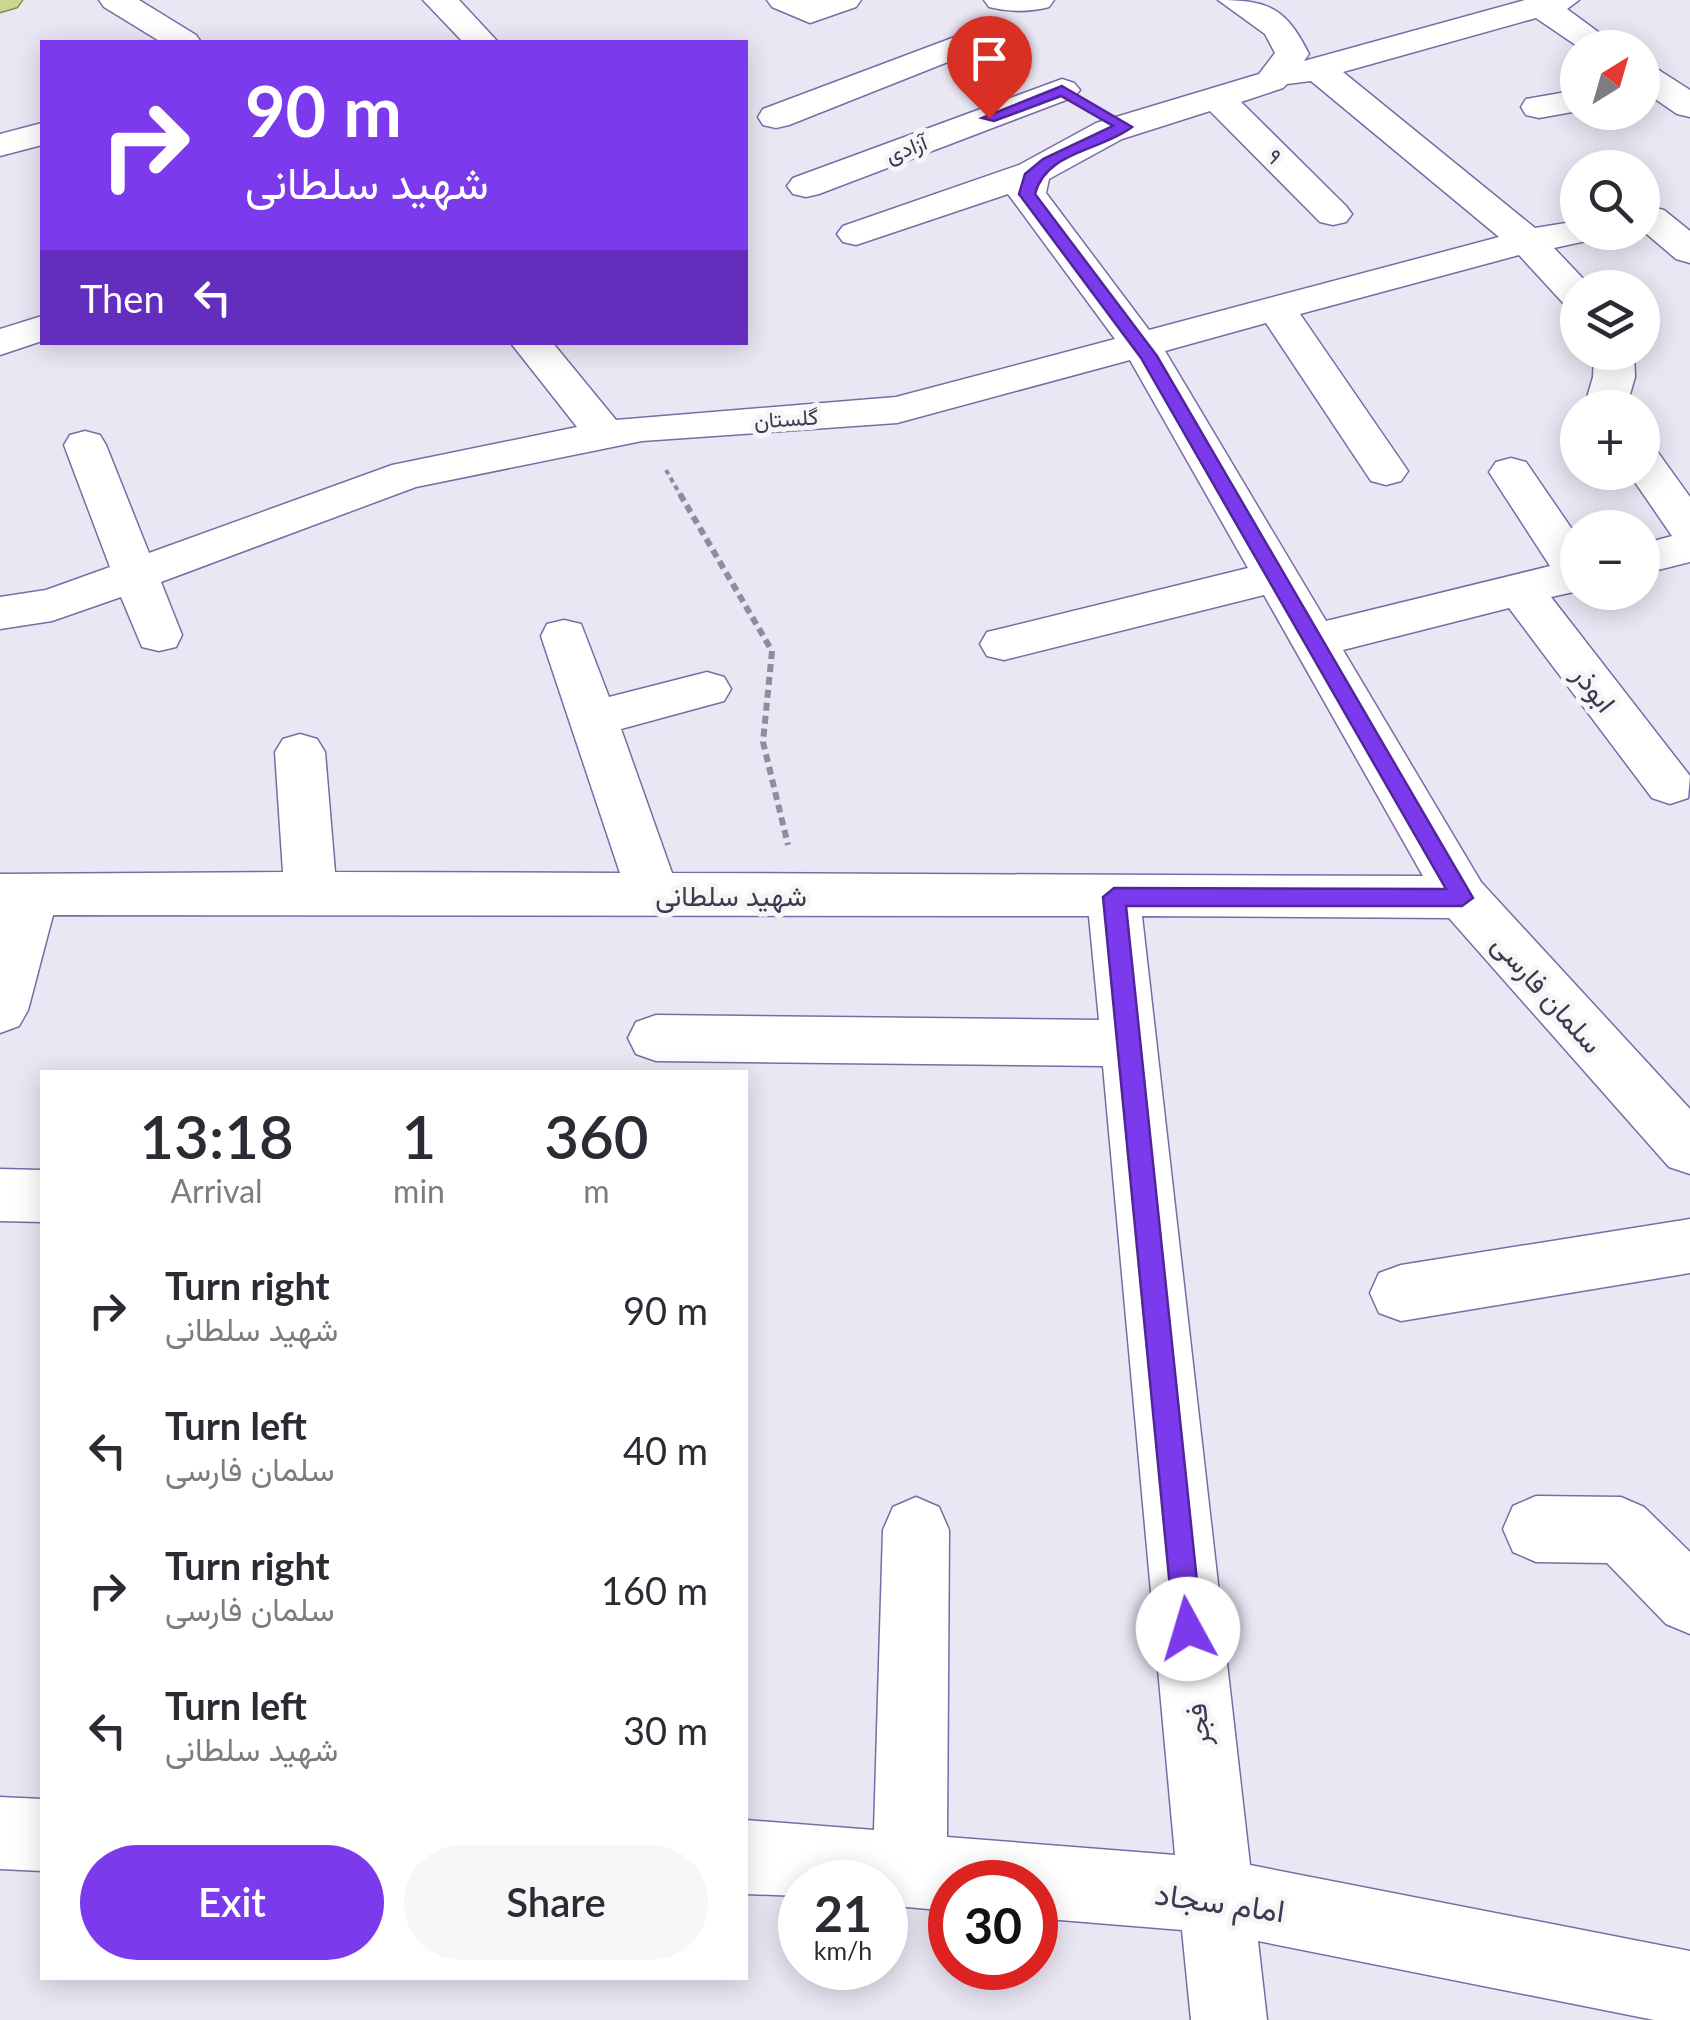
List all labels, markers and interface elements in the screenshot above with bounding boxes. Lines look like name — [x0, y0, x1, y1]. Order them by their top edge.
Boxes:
pin — [947, 16, 1032, 119]
north arrow — [1560, 30, 1660, 130]
map controls — [1560, 30, 1660, 610]
icon: arrive — [962, 31, 1017, 86]
text: 90 m — [245, 68, 402, 152]
icon: right — [80, 80, 210, 210]
street label: آزادی — [881, 127, 933, 169]
street label: ۹ — [1262, 143, 1288, 169]
button: search — [1560, 150, 1660, 250]
text: شهید سلطانی — [245, 155, 489, 209]
icon: left — [185, 270, 240, 325]
button: layers — [1560, 270, 1660, 370]
text: Then — [80, 275, 165, 321]
button: + — [1560, 390, 1660, 490]
street label: گلستان — [753, 402, 819, 434]
button: − — [1560, 510, 1660, 610]
street label: ابوذر — [1564, 657, 1624, 719]
street label: شهید سلطانی — [655, 878, 807, 914]
street label: سلمان فارسی — [1484, 927, 1610, 1061]
text: 13:18 — [139, 1100, 294, 1172]
text: 1 — [402, 1100, 436, 1172]
text: 360 — [544, 1100, 649, 1172]
text: Arrival — [170, 1171, 263, 1210]
text: min — [393, 1171, 445, 1210]
text: m — [583, 1171, 610, 1210]
text: Turn right — [165, 1262, 330, 1308]
icon: right — [80, 1283, 135, 1338]
text: 90 m — [623, 1287, 708, 1333]
text: شهید سلطانی — [165, 1309, 338, 1348]
text: Turn left — [165, 1402, 307, 1448]
icon: left — [80, 1423, 135, 1478]
text: 40 m — [623, 1427, 708, 1473]
text: سلمان فارسی — [165, 1449, 334, 1488]
text: Turn right — [165, 1542, 330, 1588]
icon: right — [80, 1563, 135, 1618]
text: 160 m — [601, 1567, 708, 1613]
position arrow — [1136, 1577, 1240, 1681]
text: سلمان فارسی — [165, 1589, 334, 1628]
text: Turn left — [165, 1682, 307, 1728]
street label: فجر — [1178, 1702, 1218, 1749]
icon: left — [80, 1703, 135, 1758]
text: 30 m — [623, 1707, 708, 1753]
text: شهید سلطانی — [165, 1729, 338, 1768]
button: Exit — [80, 1845, 384, 1960]
button: Share — [404, 1845, 708, 1960]
speed limit sign: 30 — [928, 1860, 1058, 1990]
street label: امام سجاد — [1152, 1873, 1287, 1932]
text: 21 — [814, 1883, 872, 1943]
text: km/h — [814, 1935, 872, 1965]

